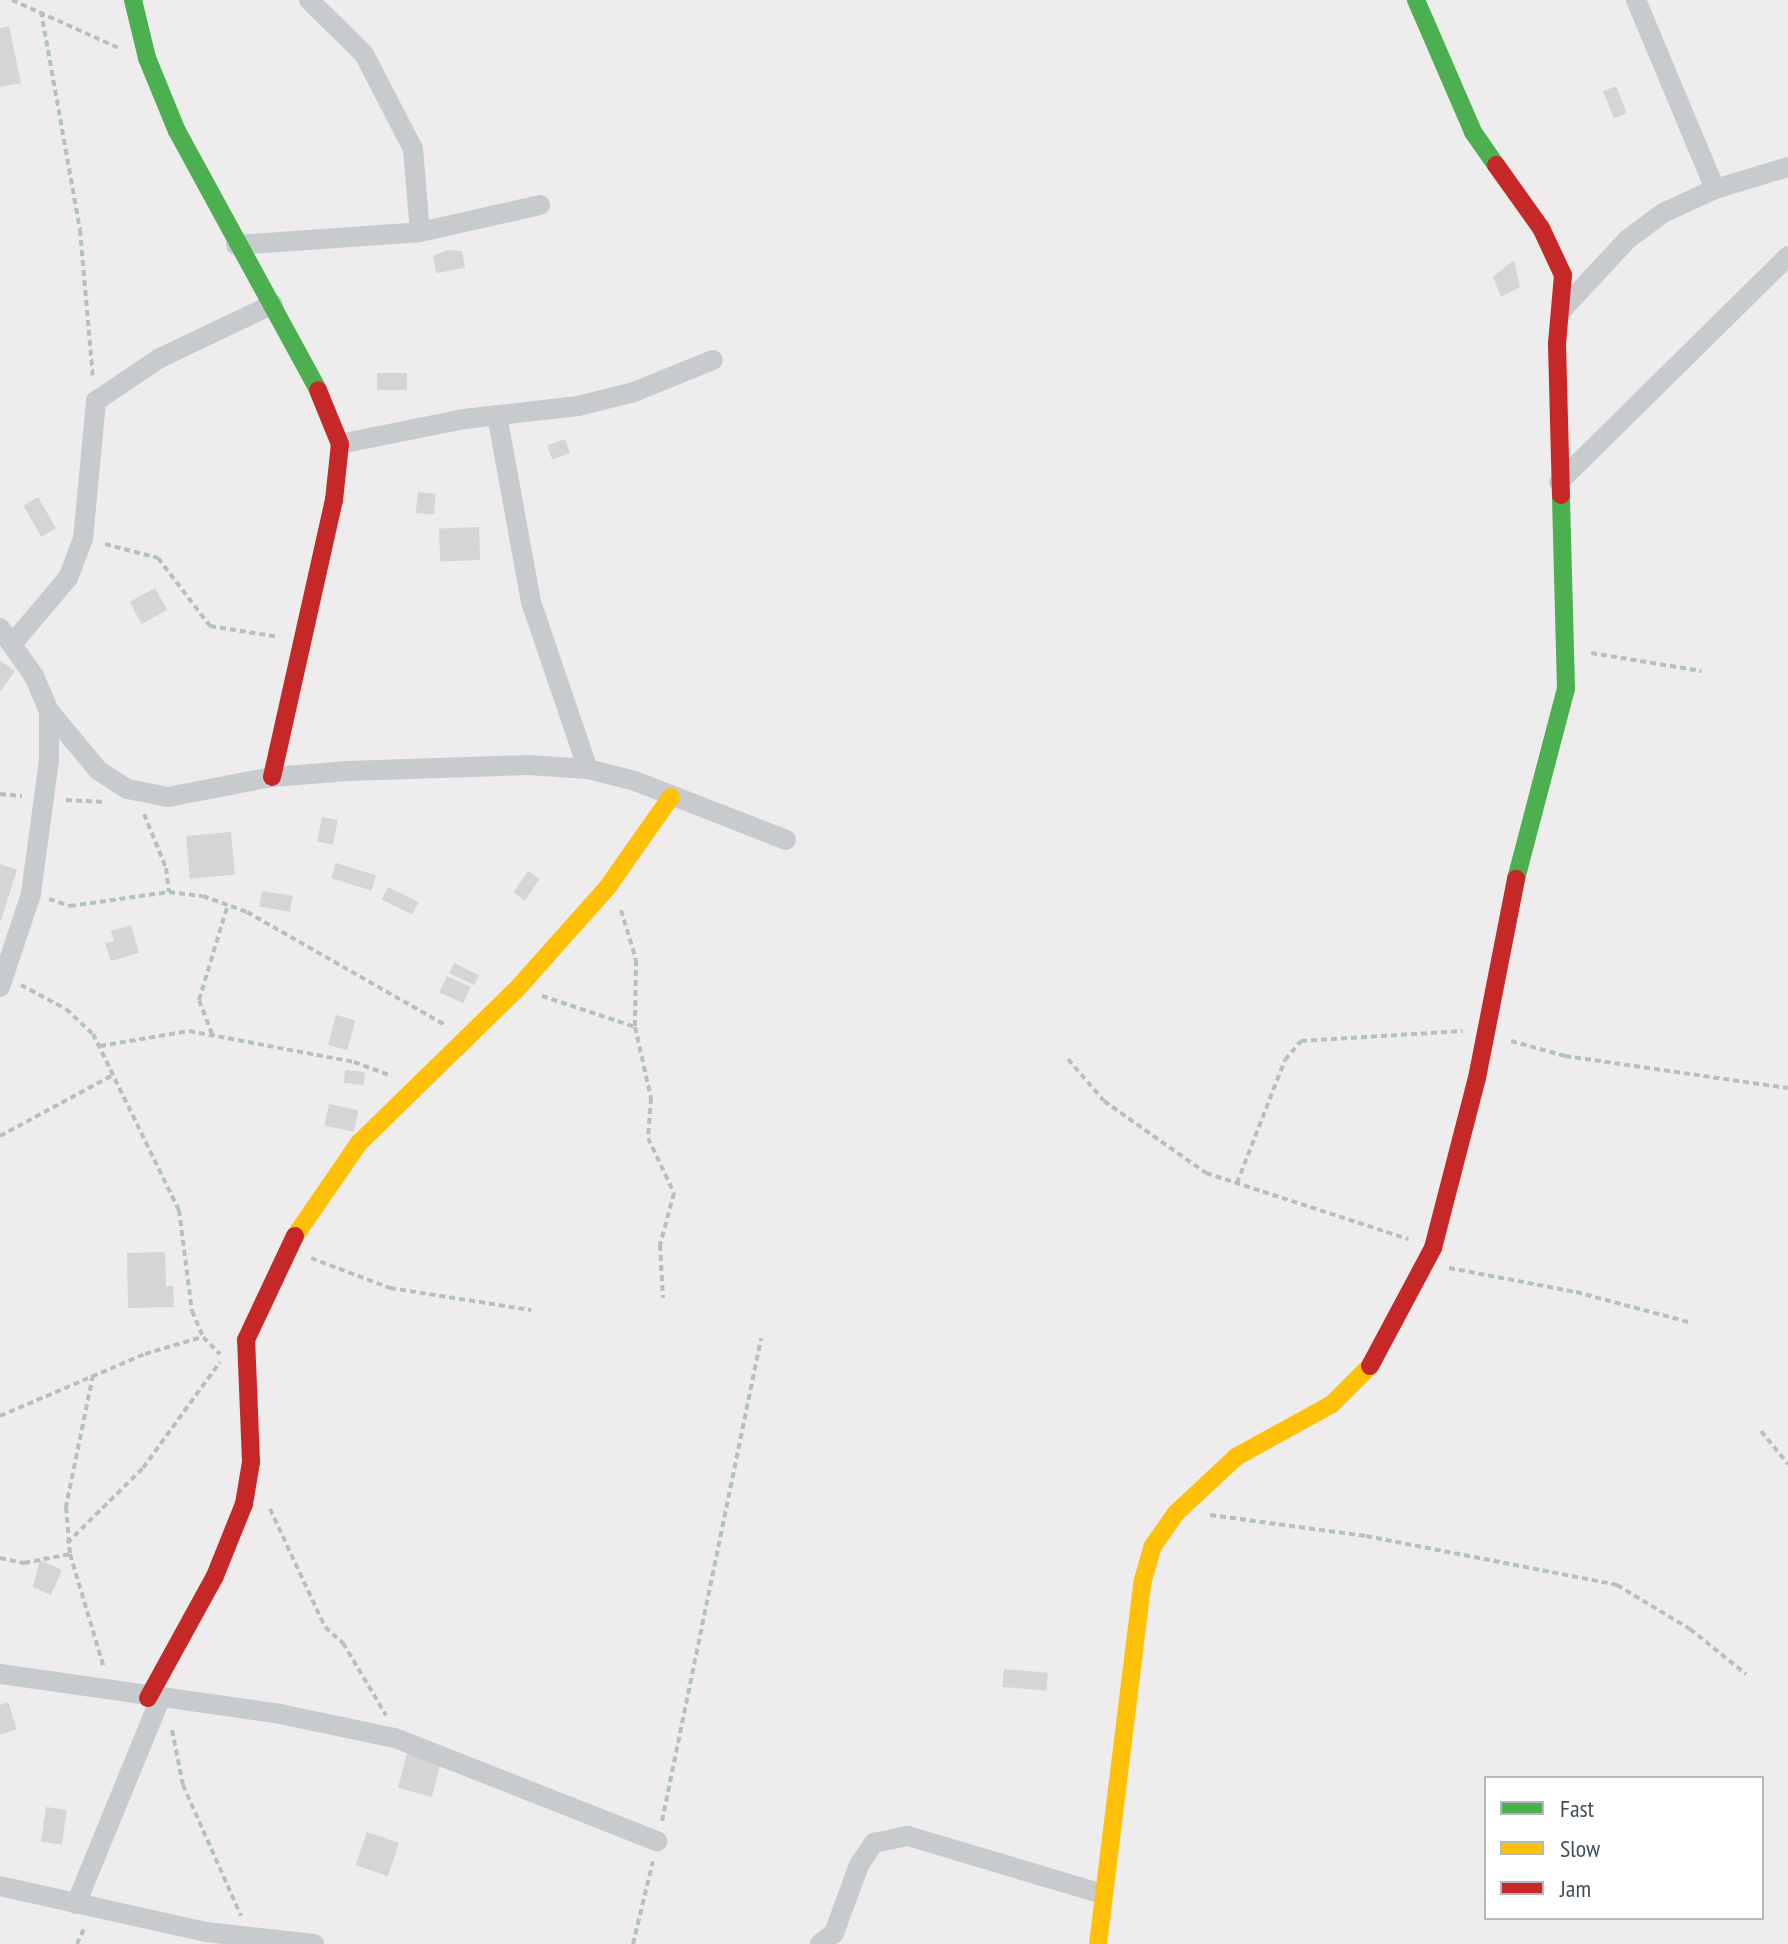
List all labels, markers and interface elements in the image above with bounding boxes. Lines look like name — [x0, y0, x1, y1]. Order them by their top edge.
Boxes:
legend — [1484, 1776, 1764, 1920]
text: Fast — [1560, 1793, 1594, 1824]
text: Slow — [1560, 1833, 1600, 1864]
text: Jam — [1560, 1873, 1591, 1904]

